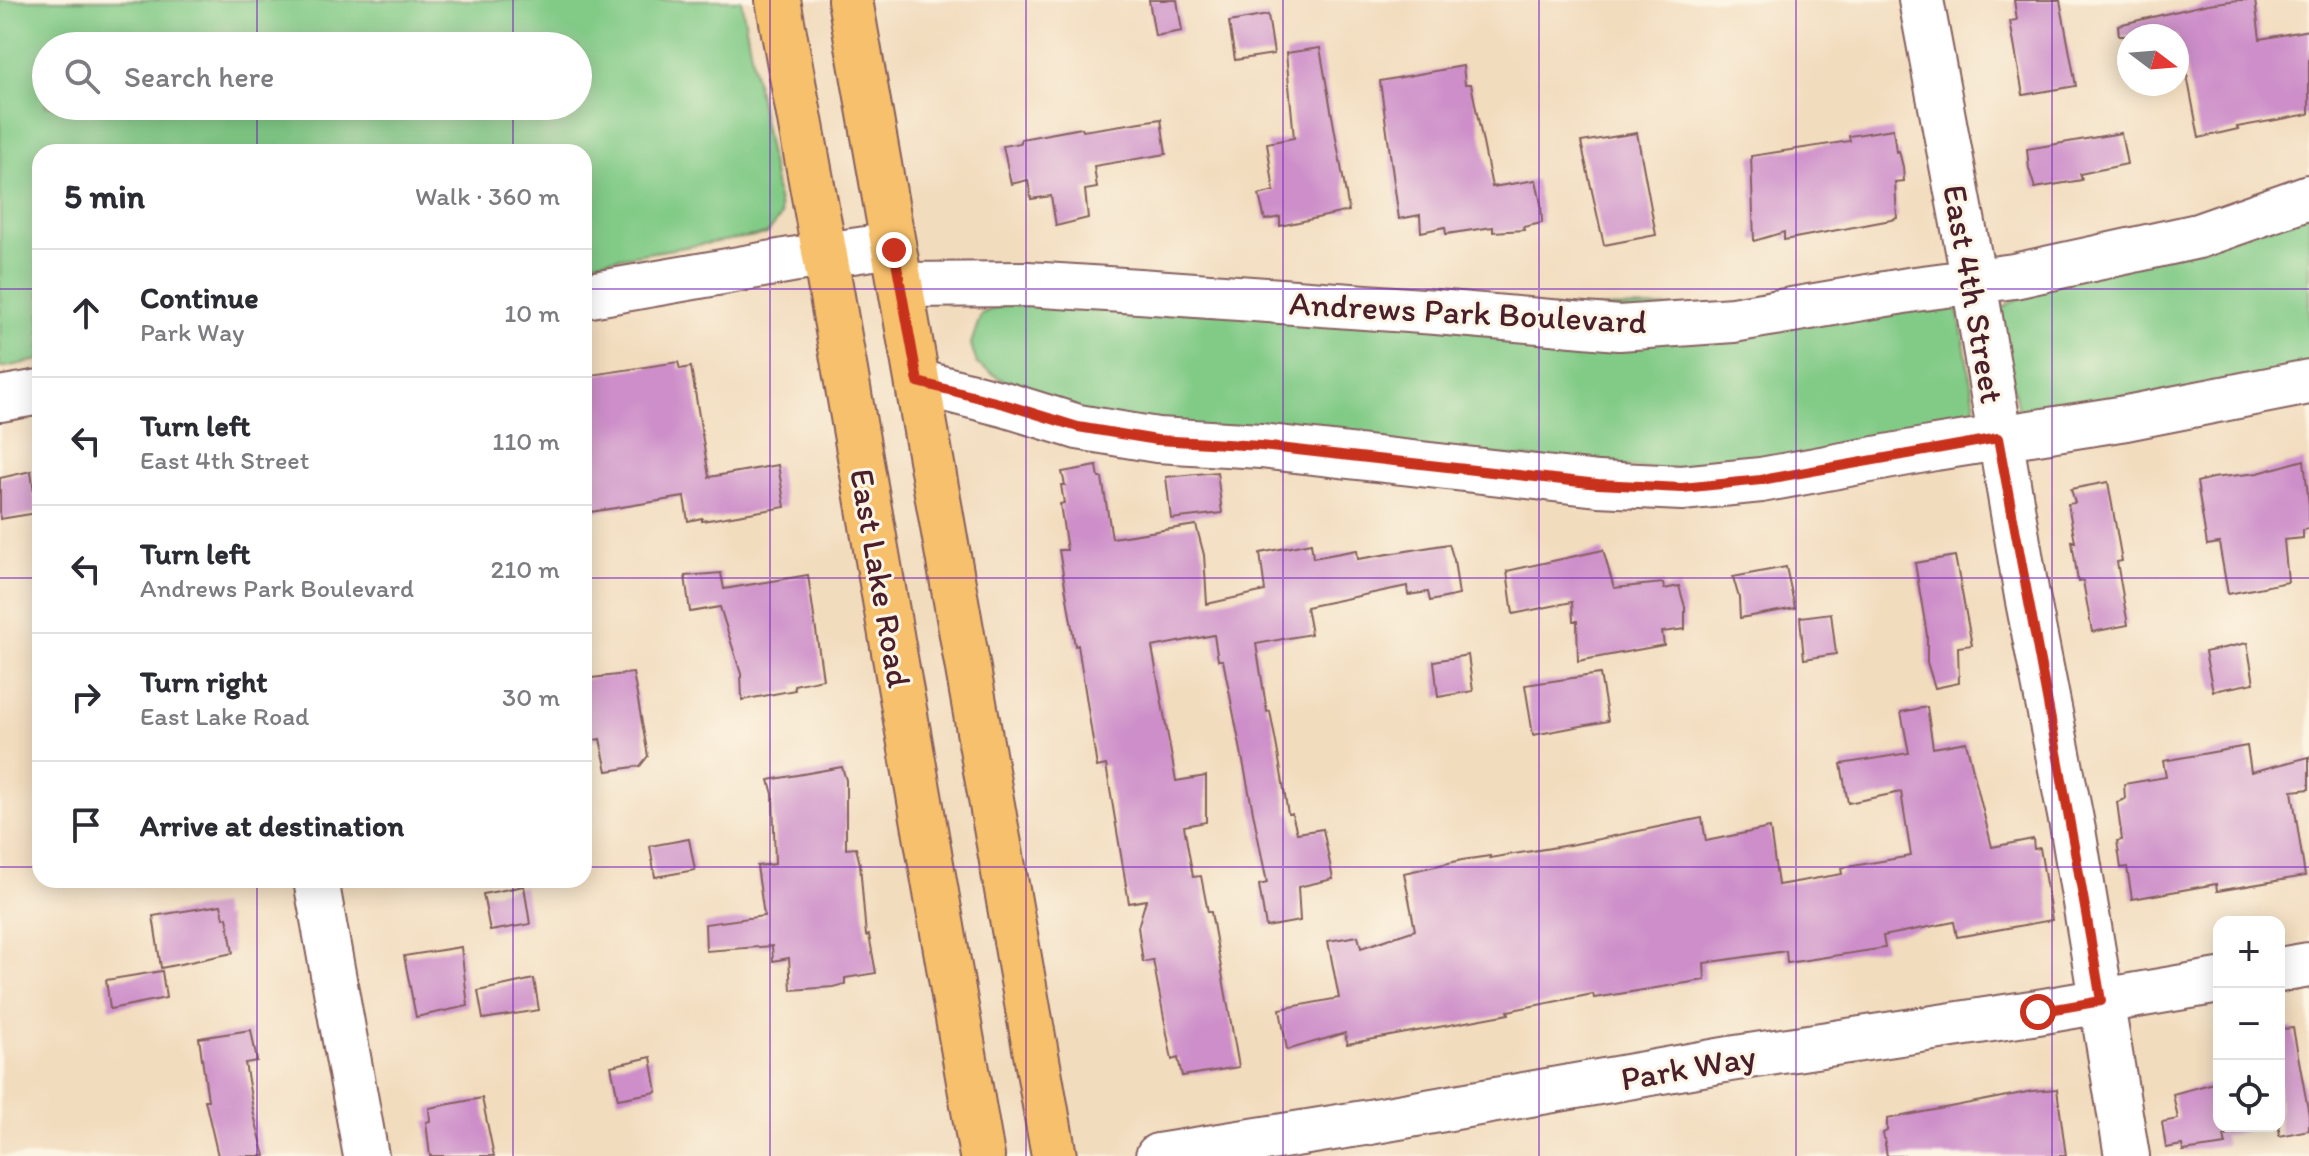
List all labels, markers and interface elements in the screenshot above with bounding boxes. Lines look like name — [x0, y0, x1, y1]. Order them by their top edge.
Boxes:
north arrow — [2117, 24, 2189, 96]
search box — [32, 32, 592, 120]
icon: search — [60, 54, 104, 98]
text: Search here — [124, 58, 274, 95]
text: 5 min — [64, 176, 145, 217]
text: Walk · 360 m — [415, 180, 560, 212]
street label: East 4th Street — [1934, 181, 2013, 407]
route end — [876, 232, 912, 268]
text: Continue — [140, 279, 259, 316]
street label: Andrews Park Boulevard — [1288, 283, 1648, 342]
icon: ahead — [64, 291, 108, 335]
text: 10 m — [504, 297, 560, 329]
text: Park Way — [140, 316, 244, 348]
text: Turn left — [140, 407, 251, 444]
icon: left — [64, 419, 108, 463]
text: 110 m — [492, 425, 560, 457]
text: East 4th Street — [140, 444, 309, 476]
street label: East Lake Road — [841, 465, 920, 691]
text: Turn left — [140, 535, 251, 572]
icon: left — [64, 547, 108, 591]
text: 210 m — [491, 553, 560, 585]
text: Andrews Park Boulevard — [140, 572, 414, 604]
text: Turn right — [140, 663, 268, 700]
icon: right — [64, 675, 108, 719]
text: 30 m — [502, 681, 560, 713]
text: East Lake Road — [140, 700, 309, 732]
icon: arrive — [64, 803, 108, 847]
text: Arrive at destination — [140, 807, 404, 844]
map controls — [2213, 916, 2285, 1132]
button: + — [2213, 916, 2285, 988]
button: − — [2213, 988, 2285, 1060]
route start — [2020, 994, 2056, 1030]
street label: Park Way — [1617, 1035, 1759, 1100]
button: locate — [2213, 1060, 2285, 1132]

